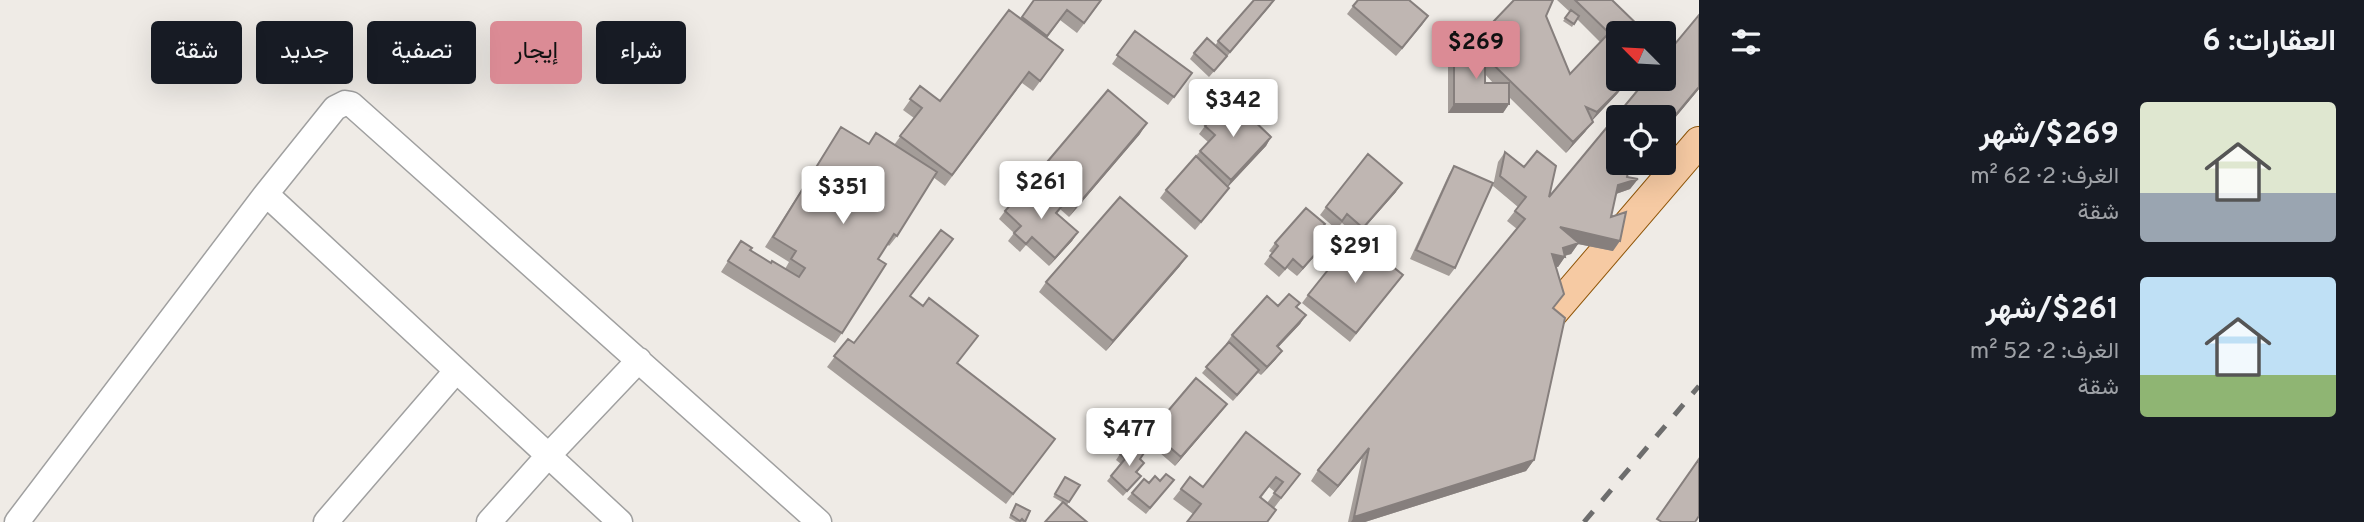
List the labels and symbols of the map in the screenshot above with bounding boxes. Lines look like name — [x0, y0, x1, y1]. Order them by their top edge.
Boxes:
north arrow — [1606, 21, 1676, 91]
pin: $269 — [1435, 22, 1517, 81]
pin: $342 — [1192, 80, 1274, 139]
pin: $261 — [1000, 162, 1082, 221]
pin: $351 — [802, 166, 884, 226]
pin: $291 — [1314, 226, 1396, 285]
pin: $477 — [1088, 408, 1170, 468]

